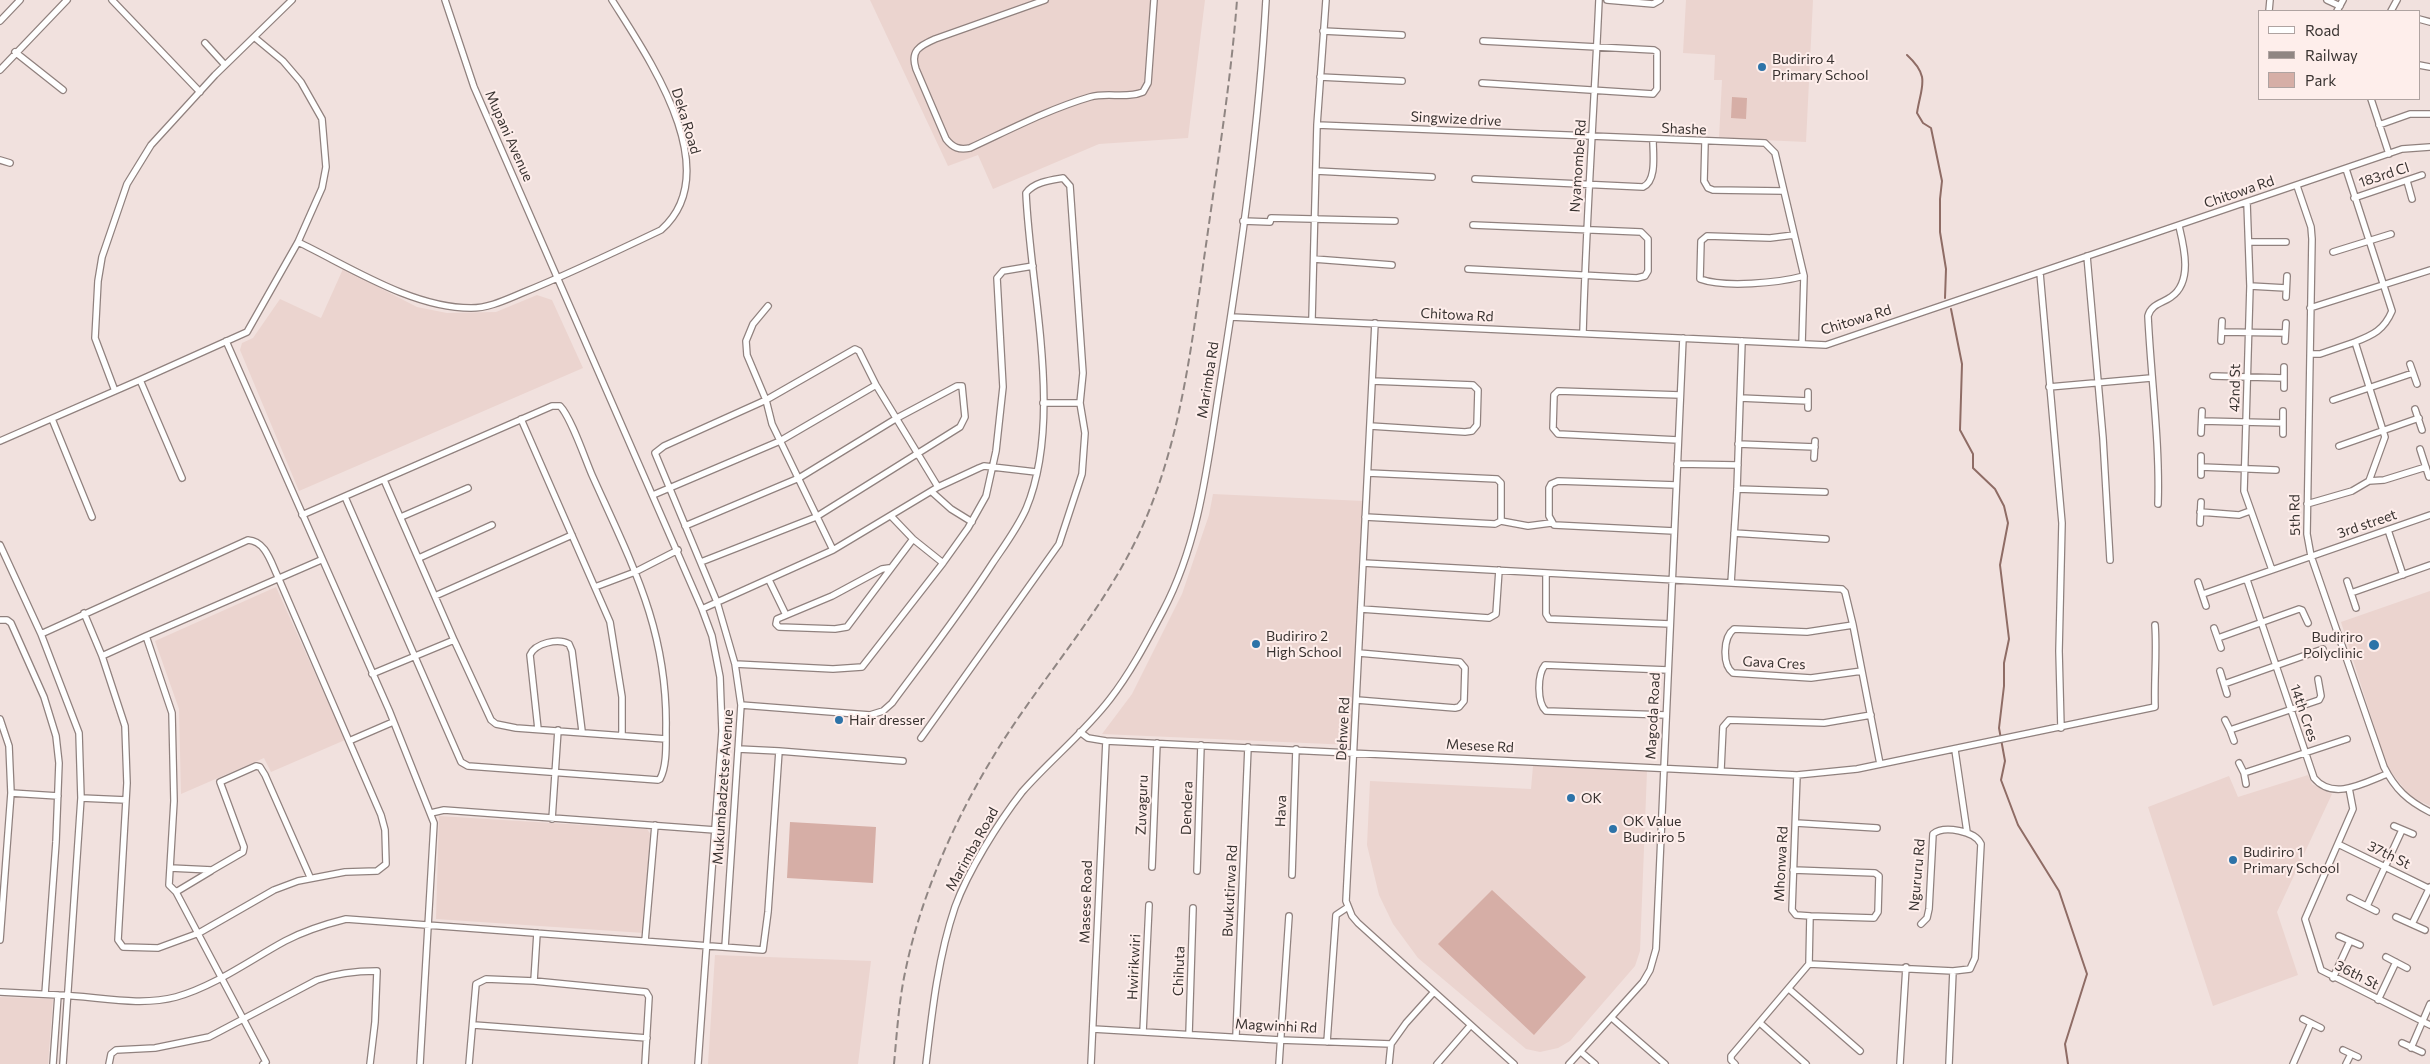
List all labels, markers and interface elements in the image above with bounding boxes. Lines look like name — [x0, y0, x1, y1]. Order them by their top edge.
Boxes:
legend — [2258, 10, 2420, 100]
text: Road — [2305, 21, 2340, 39]
text: Railway — [2305, 46, 2358, 64]
place label: Budiriro 4 Primary School — [1772, 51, 1868, 84]
marker: Budiriro 4 Primary School — [1756, 61, 1768, 73]
text: Park — [2305, 71, 2336, 89]
street label: Deka Road — [668, 86, 704, 156]
street label: Mupani Avenue — [481, 88, 537, 184]
street label: Singwize drive — [1410, 108, 1502, 130]
street label: Nyamombe Rd — [1566, 119, 1590, 213]
street label: Shashe — [1661, 120, 1707, 138]
street label: 183rd Cl — [2357, 159, 2411, 191]
street label: Chitowa Rd — [2202, 172, 2276, 212]
street label: Chitowa Rd — [1819, 301, 1893, 339]
street label: Chitowa Rd — [1420, 305, 1494, 325]
street label: Marimba Rd — [1194, 341, 1222, 419]
street label: 42nd St — [2226, 364, 2244, 412]
street label: 5th Rd — [2286, 494, 2304, 536]
street label: 3rd street — [2335, 506, 2399, 542]
place label: Budiriro 2 High School — [1266, 628, 1342, 660]
place label: Budiriro Polyclinic — [2303, 629, 2363, 662]
marker: Budiriro 2 High School — [1250, 638, 1262, 650]
marker: Budiriro Polyclinic — [2367, 638, 2381, 652]
street label: Gava Cres — [1742, 653, 1806, 673]
street label: Magoda Road — [1642, 672, 1664, 760]
street label: 14th Cres — [2286, 682, 2322, 744]
street label: Dehwe Rd — [1333, 697, 1353, 761]
street label: Mukumbadzetse Avenue — [709, 709, 737, 865]
place label: Hair dresser — [849, 712, 925, 728]
marker: Hair dresser — [833, 714, 845, 726]
street label: Mesese Rd — [1446, 736, 1514, 756]
street label: Zuvaguru — [1133, 775, 1151, 835]
street label: Dendera — [1178, 781, 1196, 835]
place label: OK — [1581, 790, 1602, 806]
marker: OK — [1565, 792, 1577, 804]
street label: Hava — [1272, 795, 1290, 827]
street label: Marimba Road — [942, 804, 1002, 894]
place label: OK Value Budiriro 5 — [1623, 813, 1685, 846]
marker: OK Value Budiriro 5 — [1607, 823, 1619, 835]
street label: Mhonwa Rd — [1771, 826, 1791, 902]
street label: 37th St — [2365, 837, 2413, 873]
street label: Ngururu Rd — [1905, 838, 1929, 912]
street label: Bvukutirwa Rd — [1219, 844, 1241, 938]
place label: Budiriro 1 Primary School — [2243, 844, 2339, 876]
marker: Budiriro 1 Primary School — [2227, 854, 2239, 866]
street label: Masese Road — [1076, 860, 1096, 944]
street label: Hwirikwiri — [1124, 934, 1144, 1000]
street label: Chihuta — [1170, 946, 1188, 996]
street label: 36th St — [2332, 957, 2382, 993]
street label: Magwinhi Rd — [1234, 1015, 1318, 1037]

